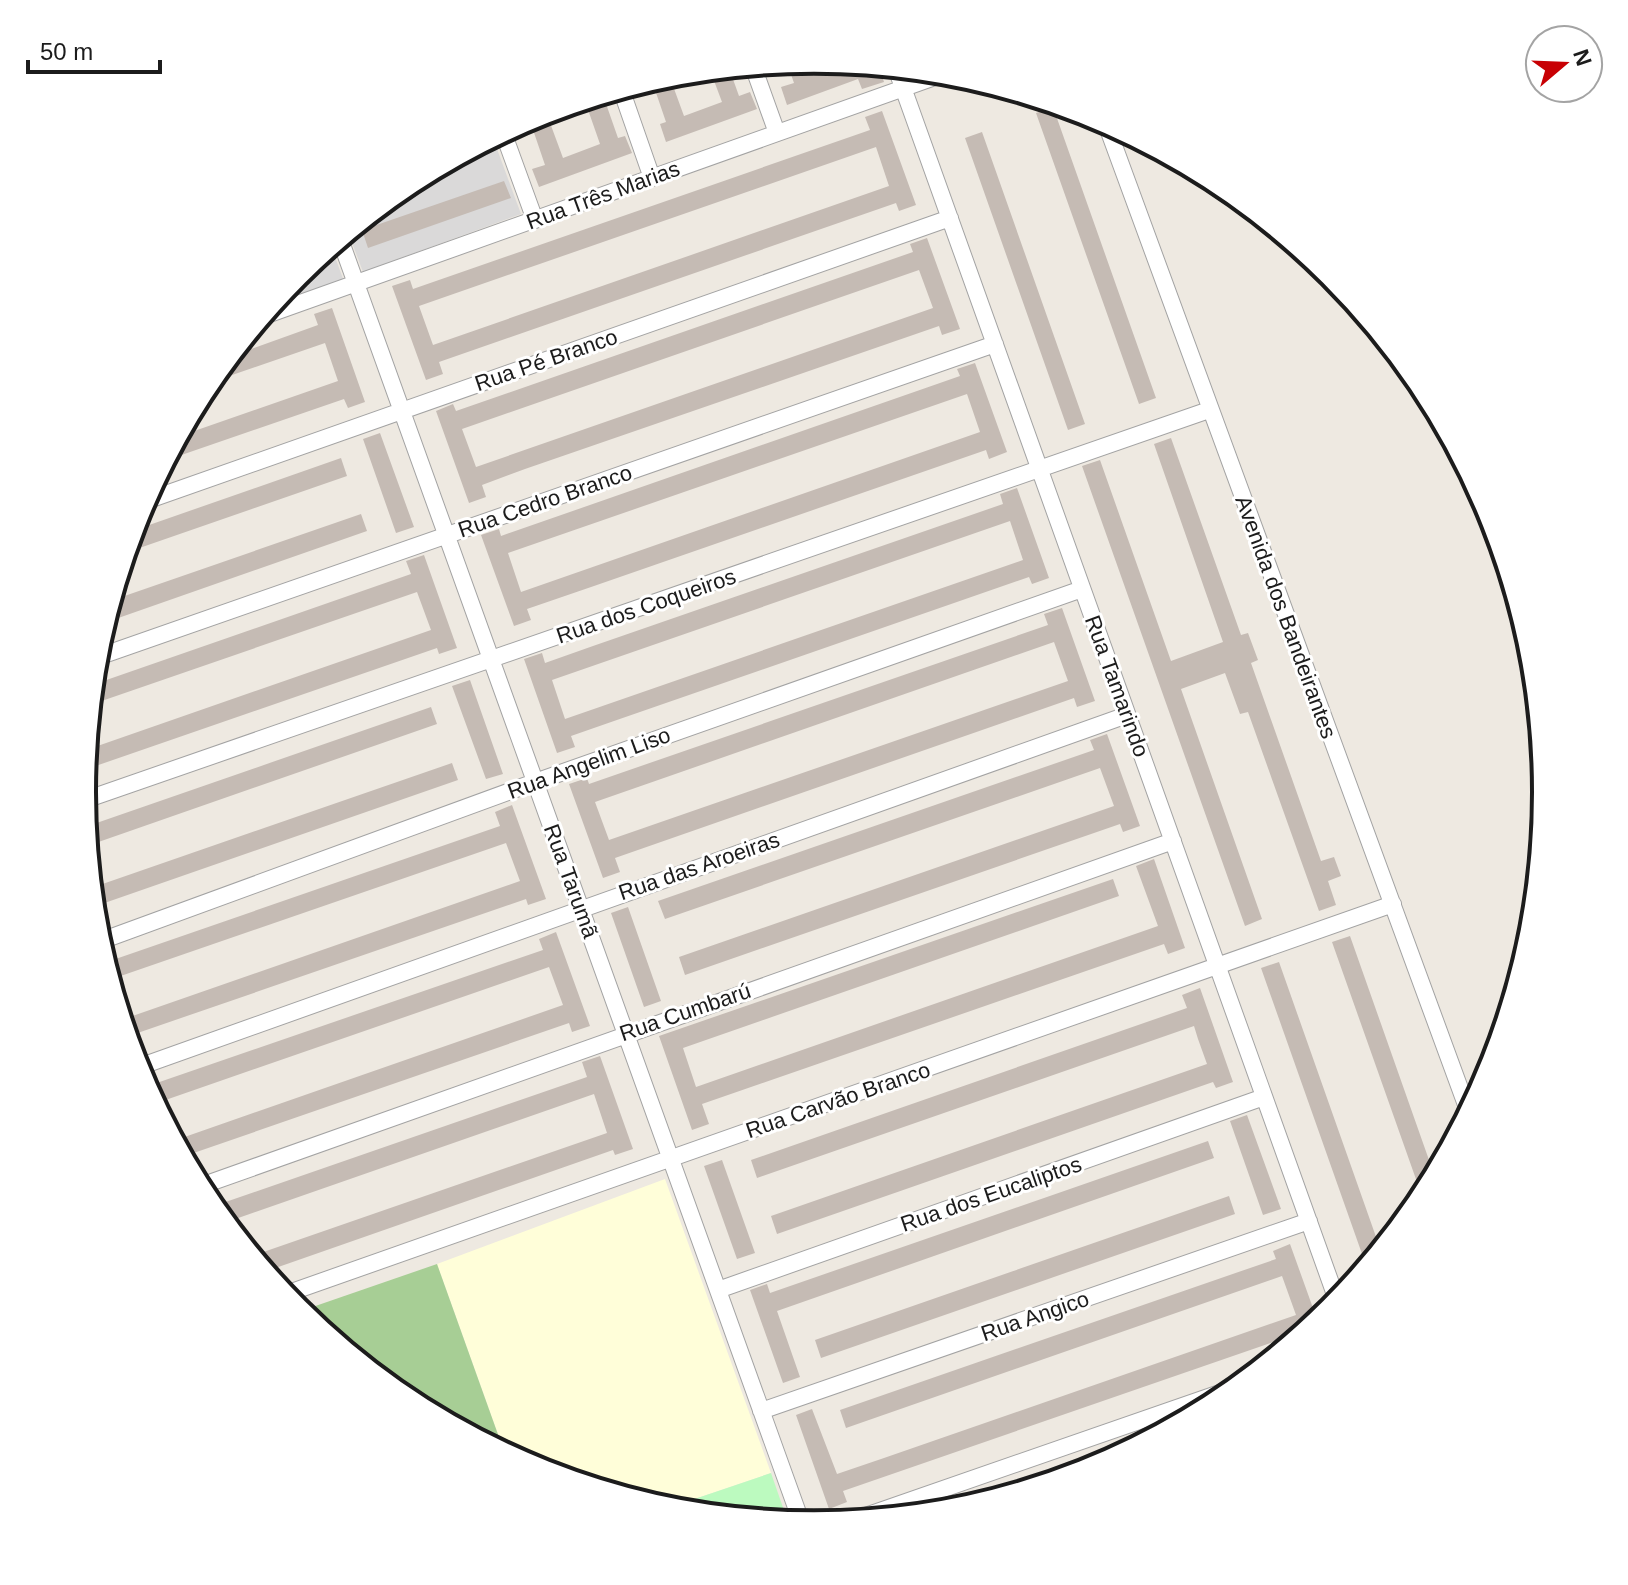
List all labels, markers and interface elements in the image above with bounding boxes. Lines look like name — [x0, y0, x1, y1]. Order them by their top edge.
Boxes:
scale bar — [28, 24, 160, 74]
north arrow — [1524, 24, 1604, 104]
text: 50 m — [40, 38, 93, 65]
text: N — [1568, 46, 1597, 69]
street label: Rua Três Marias — [523, 156, 683, 234]
street label: Rua Pé Branco — [471, 324, 621, 396]
street label: Rua Cedro Branco — [455, 460, 635, 542]
street label: Avenida dos Bandeirantes — [1230, 492, 1342, 742]
street label: Rua dos Coqueiros — [553, 564, 739, 648]
street label: Rua Tamarindo — [1080, 612, 1154, 760]
street label: Rua Angelim Liso — [504, 722, 674, 804]
street label: Rua Tarumã — [539, 821, 603, 942]
street label: Rua das Aroeiras — [615, 827, 783, 905]
street label: Rua Cumbarú — [616, 978, 754, 1046]
street label: Rua Carvão Branco — [743, 1057, 933, 1143]
street label: Rua dos Eucaliptos — [897, 1151, 1085, 1237]
street label: Rua Angico — [978, 1286, 1092, 1346]

